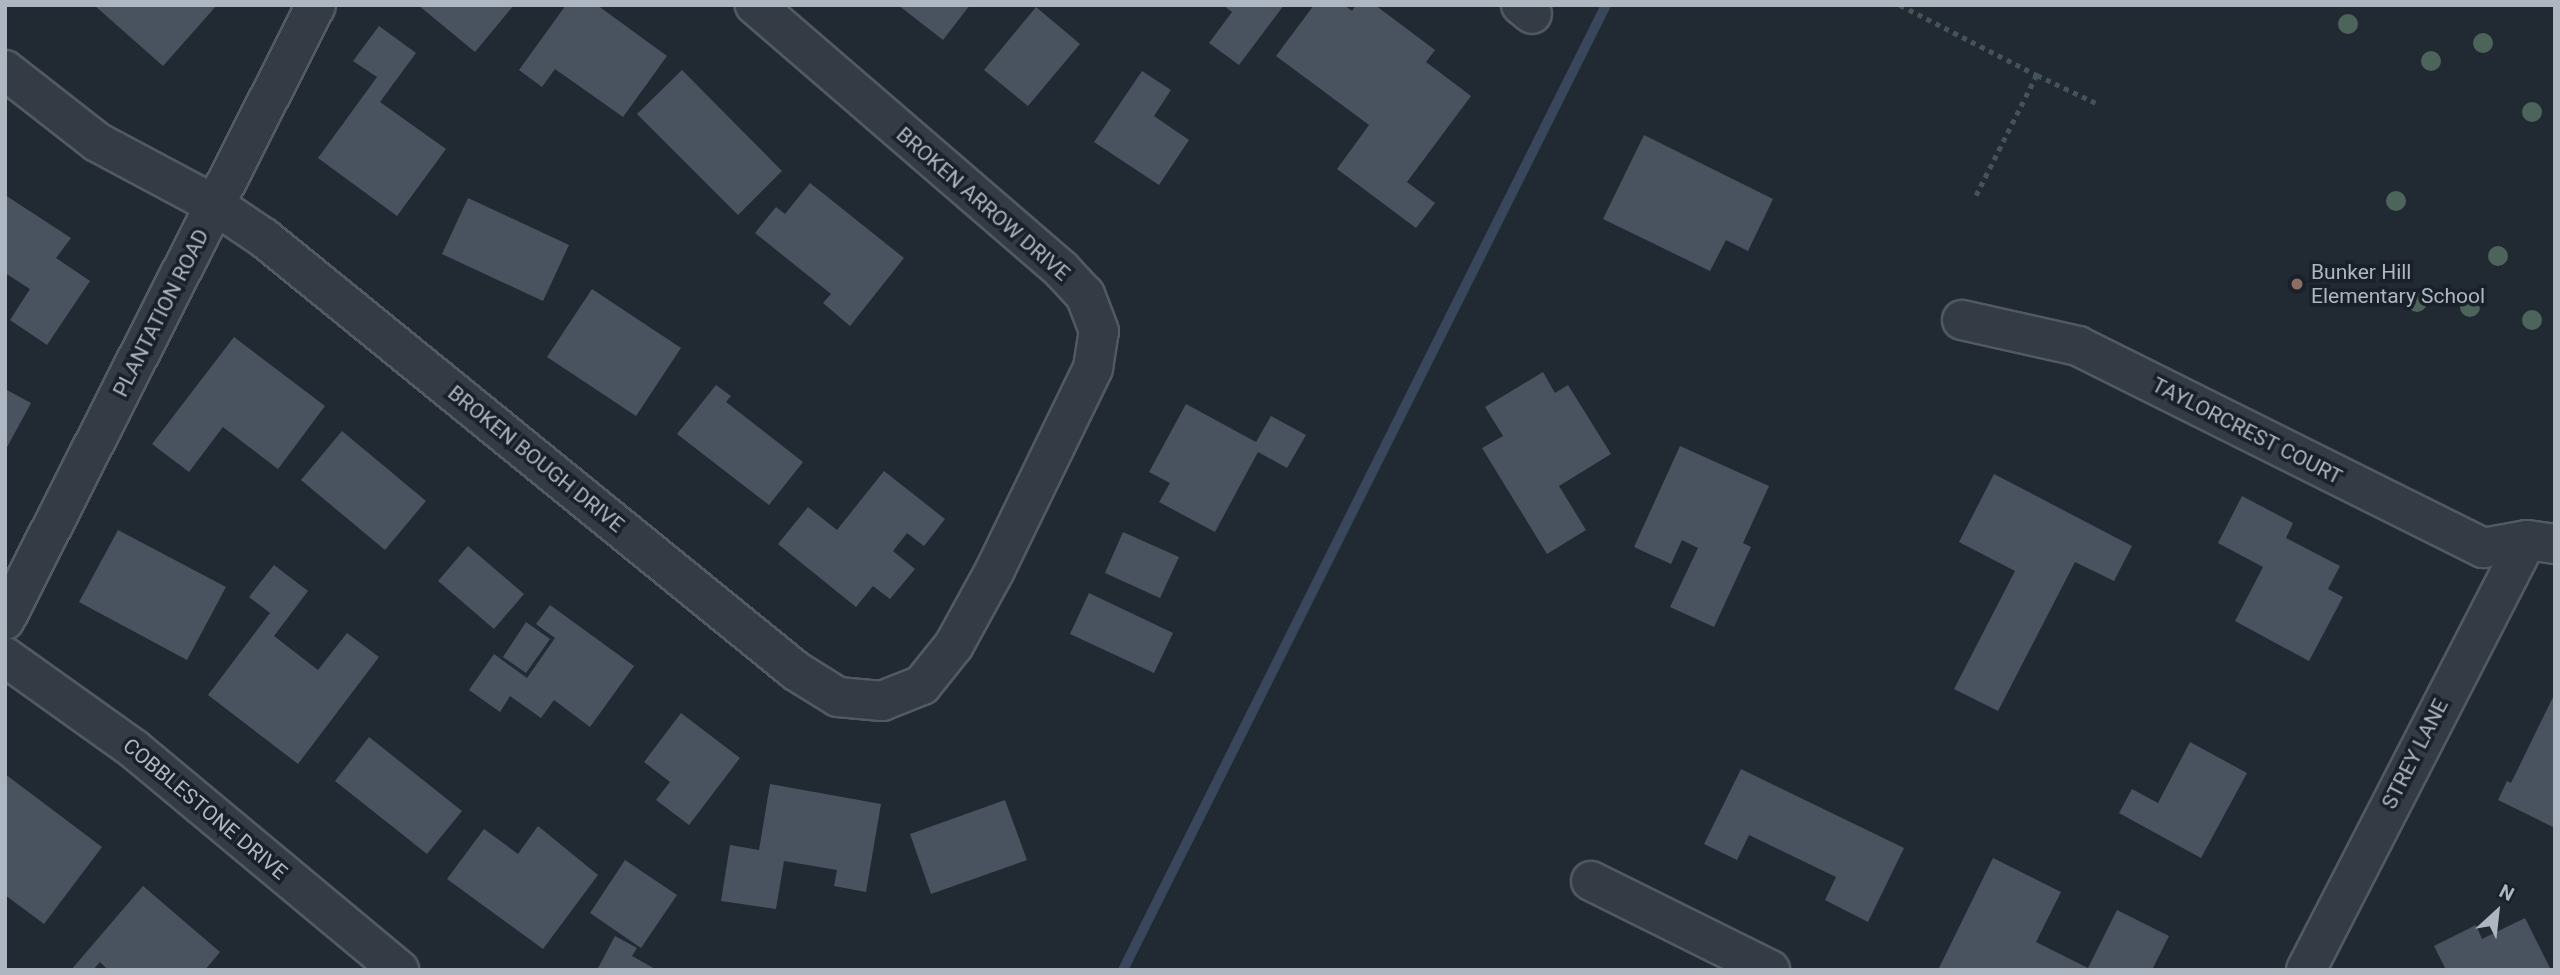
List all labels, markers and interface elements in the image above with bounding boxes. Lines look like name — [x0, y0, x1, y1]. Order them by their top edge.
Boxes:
street label: BROKEN ARROW DRIVE — [891, 122, 1075, 286]
street label: PLANTATION ROAD — [108, 225, 214, 401]
place label: Bunker Hill Elementary School — [2311, 259, 2485, 309]
marker: Bunker Hill Elementary School — [2289, 276, 2305, 292]
street label: TAYLORCREST COURT — [2148, 372, 2346, 490]
street label: BROKEN BOUGH DRIVE — [443, 380, 629, 538]
street label: STREY LANE — [2377, 695, 2453, 813]
street label: COBBLESTONE DRIVE — [118, 733, 292, 885]
north arrow — [2462, 877, 2532, 947]
text: N — [2496, 880, 2518, 906]

